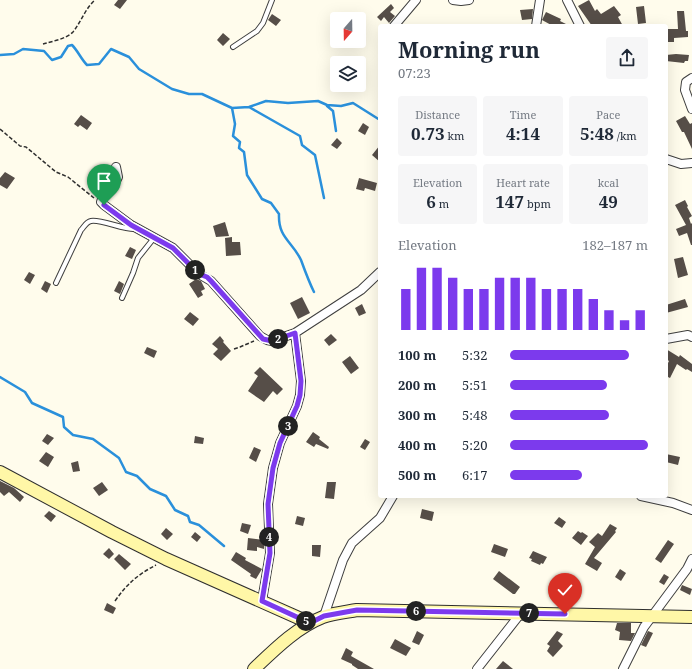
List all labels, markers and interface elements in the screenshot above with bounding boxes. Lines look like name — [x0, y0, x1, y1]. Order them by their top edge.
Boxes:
north arrow — [330, 12, 366, 48]
map controls — [330, 12, 366, 92]
text: Morning run — [398, 34, 540, 64]
button: share — [606, 37, 648, 79]
button: layers — [330, 56, 366, 92]
text: 07:23 — [398, 64, 431, 82]
text: Distance — [415, 107, 460, 122]
text: Time — [510, 107, 536, 122]
text: Pace — [596, 107, 620, 122]
text: 0.73 — [411, 122, 445, 145]
text: 4:14 — [506, 122, 540, 145]
text: 5:48 — [580, 122, 614, 145]
text: km — [445, 128, 464, 143]
text: /km — [614, 128, 637, 143]
pin — [87, 164, 121, 205]
icon: arrive — [93, 170, 115, 192]
text: Elevation — [413, 175, 462, 190]
text: Heart rate — [496, 175, 550, 190]
text: kcal — [598, 175, 619, 190]
text: 6 — [426, 190, 436, 213]
text: 147 — [495, 190, 524, 213]
text: 49 — [599, 190, 618, 213]
text: m — [436, 196, 449, 211]
text: bpm — [524, 196, 551, 211]
text: Elevation — [398, 236, 457, 254]
text: 182–187 m — [582, 236, 648, 254]
pin: 1 — [185, 260, 205, 280]
text: 1 — [192, 262, 198, 277]
pin: 2 — [268, 329, 288, 349]
text: 2 — [275, 331, 281, 346]
text: 100 m — [398, 346, 436, 364]
text: 5:32 — [462, 346, 488, 364]
text: 200 m — [398, 376, 436, 394]
text: 5:51 — [462, 376, 488, 394]
text: 300 m — [398, 406, 436, 424]
text: 5:48 — [462, 406, 488, 424]
pin: 3 — [278, 416, 298, 436]
text: 3 — [285, 418, 291, 433]
text: 400 m — [398, 436, 436, 454]
text: 5:20 — [462, 436, 488, 454]
text: 500 m — [398, 466, 436, 484]
text: 6:17 — [462, 466, 488, 484]
pin: 4 — [259, 527, 279, 547]
text: 4 — [266, 529, 272, 544]
pin — [548, 573, 582, 614]
icon: check — [554, 579, 576, 601]
pin: 6 — [406, 601, 426, 621]
text: 6 — [413, 603, 419, 618]
pin: 7 — [519, 603, 539, 623]
text: 7 — [526, 605, 532, 620]
pin: 5 — [296, 611, 316, 631]
text: 5 — [303, 613, 309, 628]

